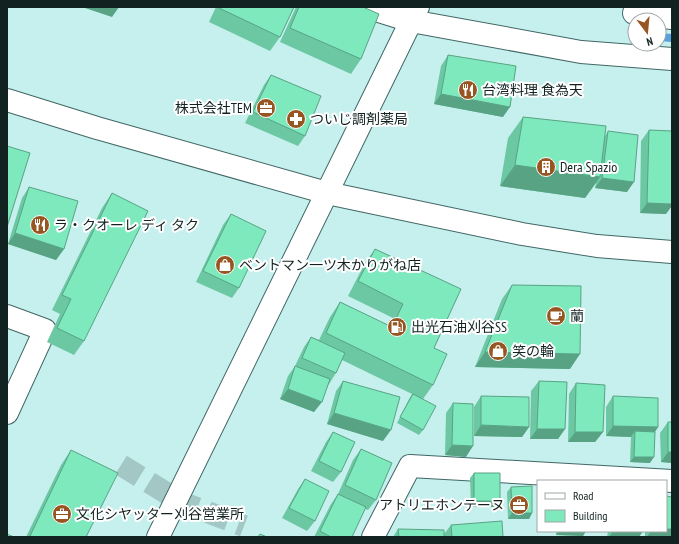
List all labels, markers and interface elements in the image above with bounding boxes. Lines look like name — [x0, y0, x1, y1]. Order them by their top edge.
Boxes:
north arrow — [627, 12, 667, 52]
text: N — [645, 34, 655, 49]
restaurant icon: 台湾料理 食為天 — [457, 79, 479, 101]
place label: 台湾料理 食為天 — [482, 81, 583, 99]
office icon: 株式会社TEM — [255, 97, 277, 119]
place label: 株式会社TEM — [175, 99, 252, 117]
pharmacy icon: ついじ調剤薬局 — [285, 108, 307, 130]
place label: ついじ調剤薬局 — [310, 110, 408, 128]
building icon: Dera Spazio — [535, 156, 557, 178]
place label: Dera Spazio — [560, 158, 617, 176]
restaurant icon: ラ・クオーレ ディ タク — [29, 214, 51, 236]
place label: ラ・クオーレ ディ タク — [54, 216, 199, 234]
shop icon: ベントマン一ツ木かりがね店 — [214, 254, 236, 276]
place label: ベントマン一ツ木かりがね店 — [239, 256, 421, 274]
cafe icon: 蘭 — [545, 305, 567, 327]
place label: 蘭 — [570, 307, 584, 325]
fuel station icon: 出光石油刈谷SS — [386, 316, 408, 338]
place label: 出光石油刈谷SS — [411, 318, 507, 336]
shop icon: 笑の輪 — [487, 340, 509, 362]
place label: 笑の輪 — [512, 342, 554, 360]
legend — [537, 480, 667, 532]
text: Road — [573, 488, 593, 503]
office icon: アトリエホンテーヌ — [508, 494, 530, 516]
place label: アトリエホンテーヌ — [379, 496, 505, 514]
office icon: 文化シヤッター刈谷営業所 — [51, 503, 73, 525]
place label: 文化シヤッター刈谷営業所 — [76, 505, 244, 523]
text: Building — [573, 508, 608, 523]

